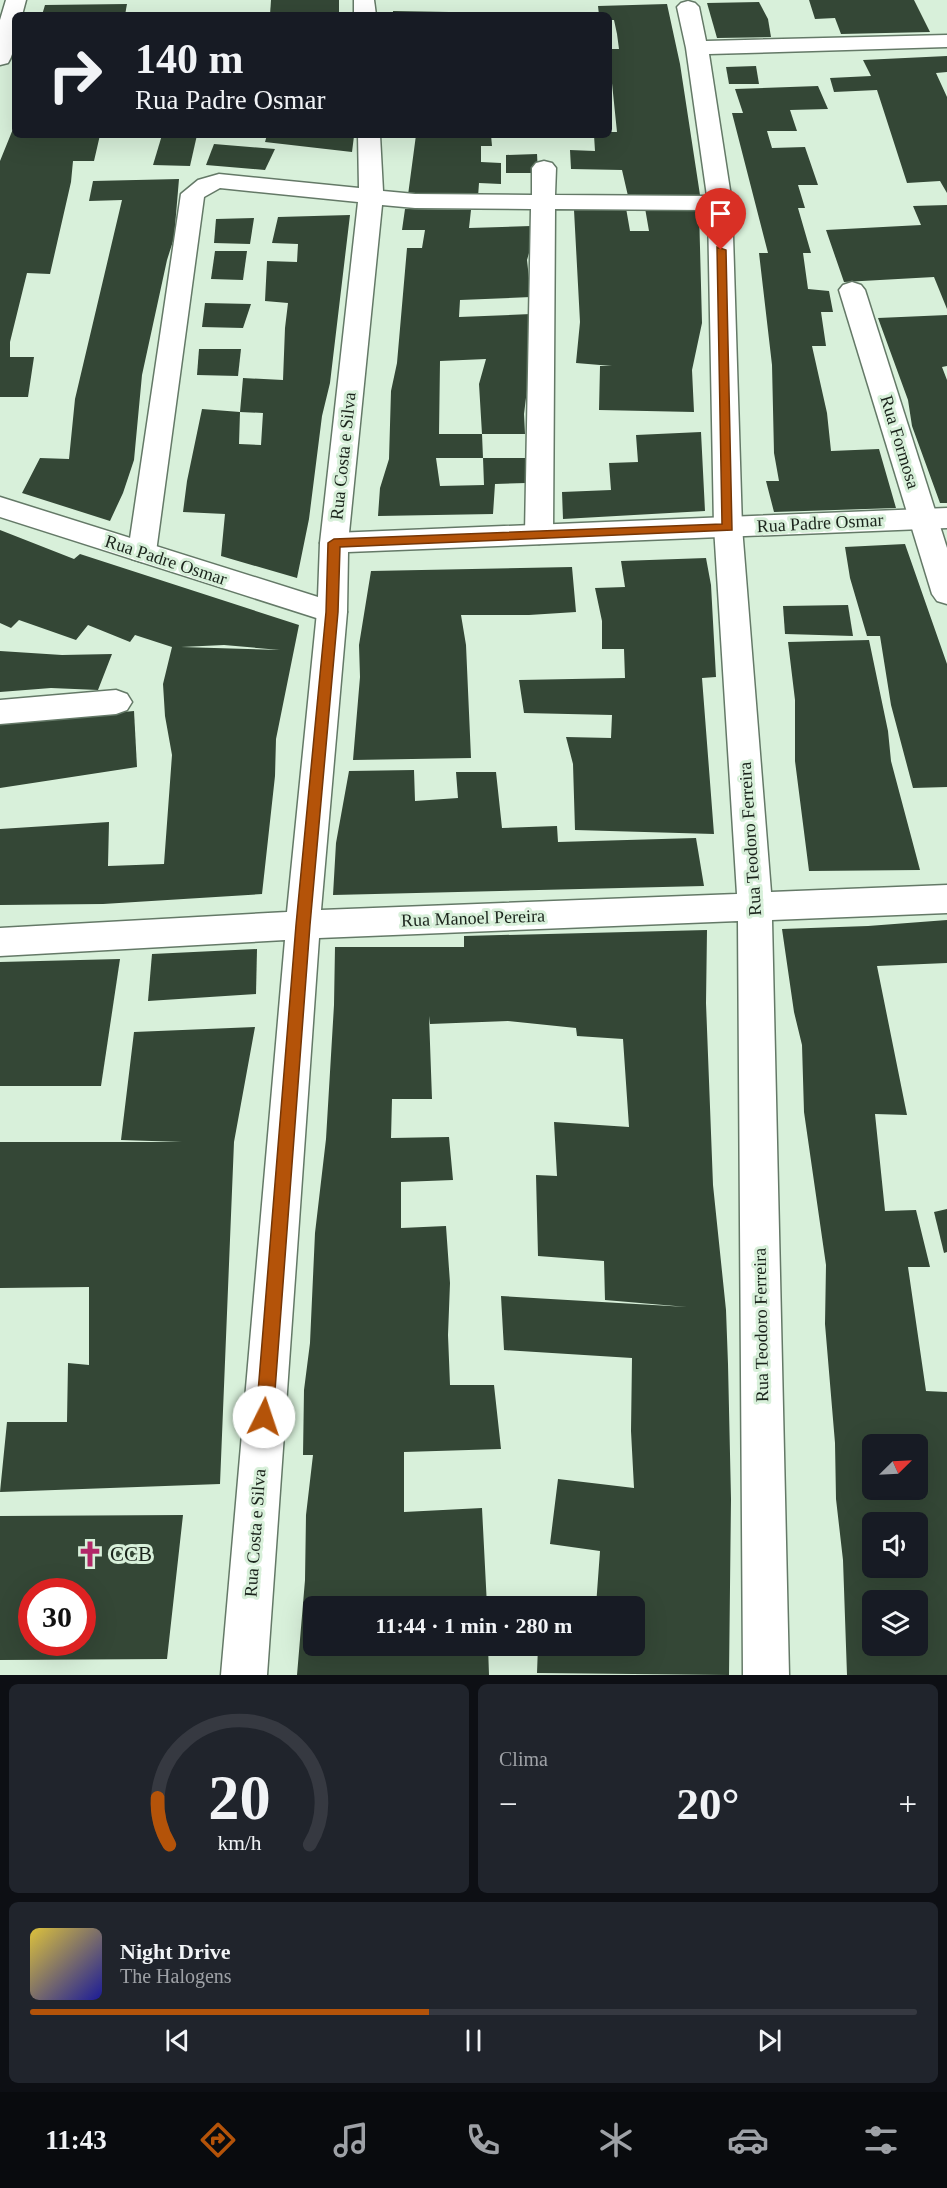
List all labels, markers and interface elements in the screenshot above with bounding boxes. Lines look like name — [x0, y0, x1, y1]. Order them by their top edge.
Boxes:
icon: right — [36, 36, 114, 114]
text: 140 m — [135, 36, 244, 82]
text: Rua Padre Osmar — [135, 85, 325, 115]
pin — [695, 188, 746, 250]
icon: arrive — [704, 197, 737, 230]
street label: Rua Costa e Silva — [326, 391, 360, 521]
street label: Rua Formosa — [876, 393, 924, 491]
street label: Rua Padre Osmar — [756, 510, 884, 536]
street label: Rua Padre Osmar — [103, 531, 229, 589]
street label: Rua Teodoro Ferreira — [735, 761, 765, 917]
street label: Rua Manoel Pereira — [401, 905, 545, 931]
street label: Rua Teodoro Ferreira — [750, 1248, 772, 1402]
position arrow — [232, 1385, 296, 1449]
north arrow — [862, 1434, 928, 1500]
map controls — [862, 1434, 928, 1656]
street label: Rua Costa e Silva — [241, 1468, 269, 1598]
button: sound — [862, 1512, 928, 1578]
church icon: CCB — [75, 1539, 105, 1569]
place label: CCB — [110, 1542, 152, 1566]
speed limit sign: 30 — [18, 1578, 96, 1656]
button: layers — [862, 1590, 928, 1656]
text: 11:44 · 1 min · 280 m — [376, 1613, 572, 1638]
text: Clima — [499, 1748, 548, 1770]
text: 20 — [208, 1763, 270, 1832]
text: 20° — [677, 1779, 740, 1829]
text: − — [499, 1786, 518, 1822]
text: + — [898, 1786, 917, 1822]
text: km/h — [217, 1832, 261, 1856]
text: Night Drive — [120, 1939, 231, 1964]
text: The Halogens — [120, 1965, 232, 1987]
icon: previous — [161, 2024, 194, 2057]
icon: pause — [457, 2024, 490, 2057]
icon: next — [753, 2024, 786, 2057]
icon: directions — [197, 2119, 239, 2161]
icon: music — [330, 2119, 372, 2161]
icon: phone — [462, 2119, 504, 2161]
icon: climate — [595, 2119, 637, 2161]
icon: car — [727, 2119, 769, 2161]
icon: filters — [860, 2119, 902, 2161]
text: 11:43 — [45, 2125, 107, 2155]

